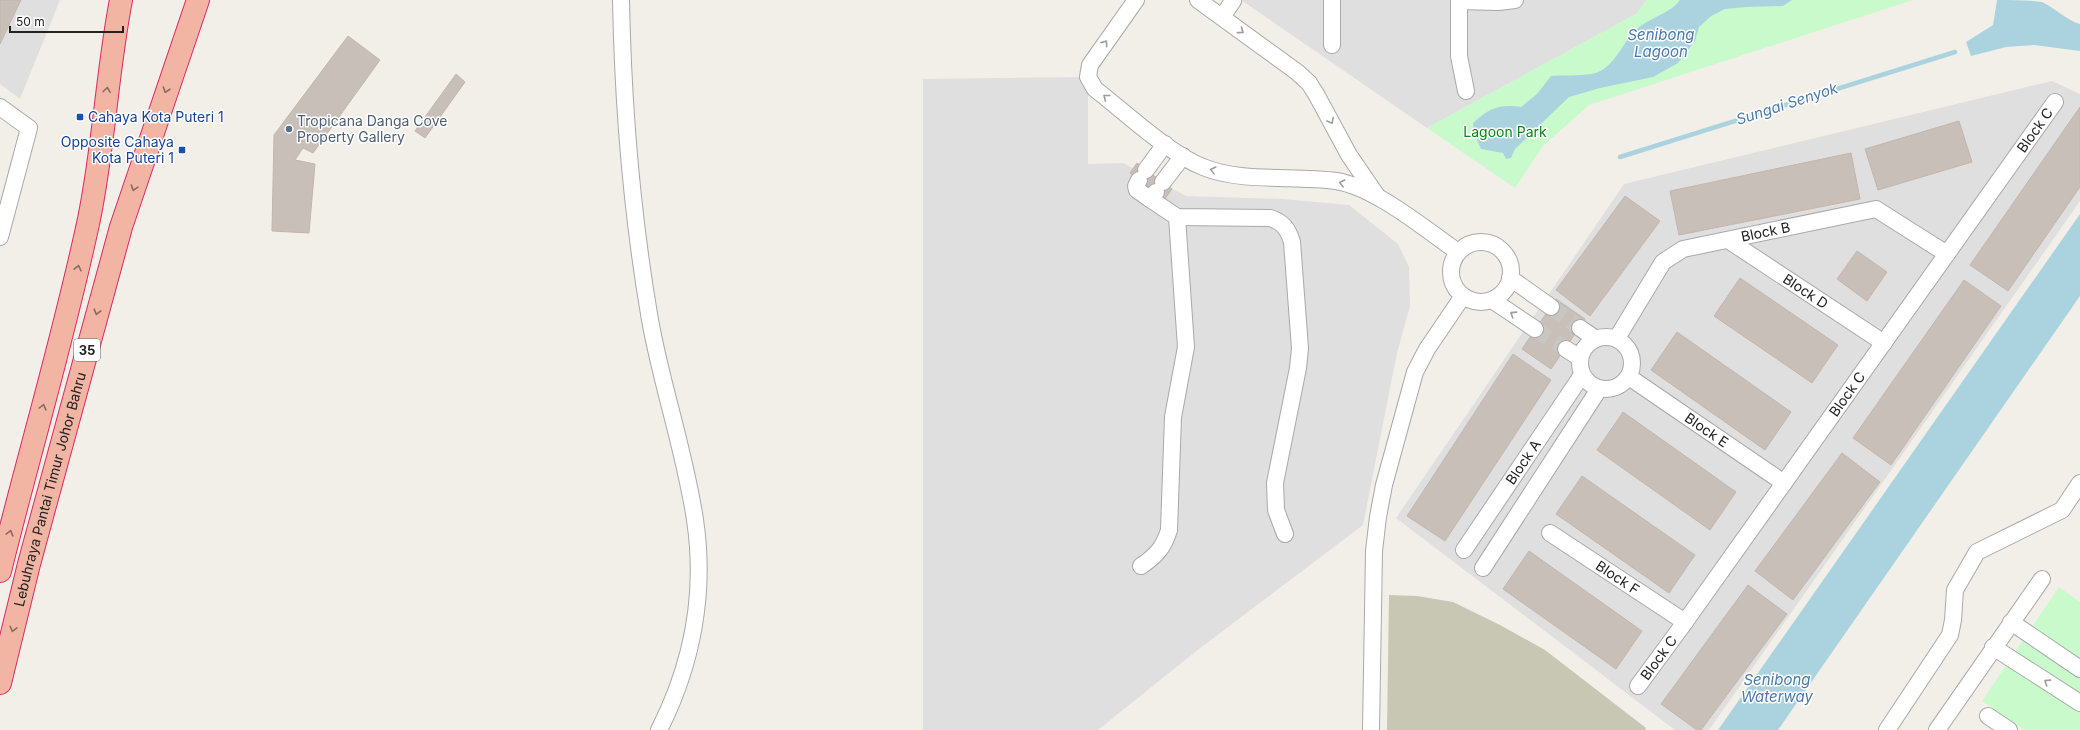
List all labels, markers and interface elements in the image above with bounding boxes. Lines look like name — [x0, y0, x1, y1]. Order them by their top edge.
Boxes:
scale bar — [10, 8, 123, 34]
text: 50 m — [16, 14, 45, 29]
water label: Senibong Lagoon — [1627, 25, 1695, 61]
one-way arrow — [1236, 26, 1243, 33]
one-way arrow — [1100, 40, 1108, 47]
water label: Sungai Senyok — [1734, 78, 1841, 129]
one-way arrow — [163, 86, 171, 93]
one-way arrow — [103, 87, 112, 93]
one-way arrow — [1103, 95, 1110, 102]
street label: Block C — [2013, 104, 2056, 156]
place label: Cahaya Kota Puteri 1 — [88, 108, 224, 125]
marker: Cahaya Kota Puteri 1 — [75, 112, 85, 122]
place label: Tropicana Danga Cove Property Gallery — [297, 112, 447, 145]
one-way arrow — [1326, 117, 1334, 124]
park label: Lagoon Park — [1463, 123, 1547, 140]
marker: Tropicana Danga Cove Property Gallery — [284, 124, 294, 134]
place label: Opposite Cahaya Kota Puteri 1 — [61, 133, 174, 166]
marker: Opposite Cahaya Kota Puteri 1 — [177, 145, 187, 155]
one-way arrow — [1210, 166, 1216, 174]
one-way arrow — [1339, 179, 1345, 187]
one-way arrow — [130, 184, 139, 191]
street label: Block B — [1739, 218, 1792, 245]
one-way arrow — [74, 265, 82, 271]
street label: Block D — [1780, 270, 1832, 312]
one-way arrow — [94, 309, 102, 316]
one-way arrow — [1510, 311, 1517, 319]
road number: 35 — [74, 339, 100, 361]
street label: Block C — [1825, 368, 1868, 420]
street label: Lebuhraya Pantai Timur Johor Bahru — [10, 370, 89, 608]
one-way arrow — [38, 404, 47, 411]
street label: Block E — [1682, 409, 1732, 451]
street label: Block A — [1502, 436, 1544, 487]
one-way arrow — [5, 530, 14, 537]
street label: Block F — [1593, 557, 1643, 598]
one-way arrow — [9, 626, 18, 633]
street label: Block C — [1636, 632, 1680, 683]
water label: Senibong Waterway — [1741, 670, 1813, 706]
one-way arrow — [2044, 679, 2051, 687]

